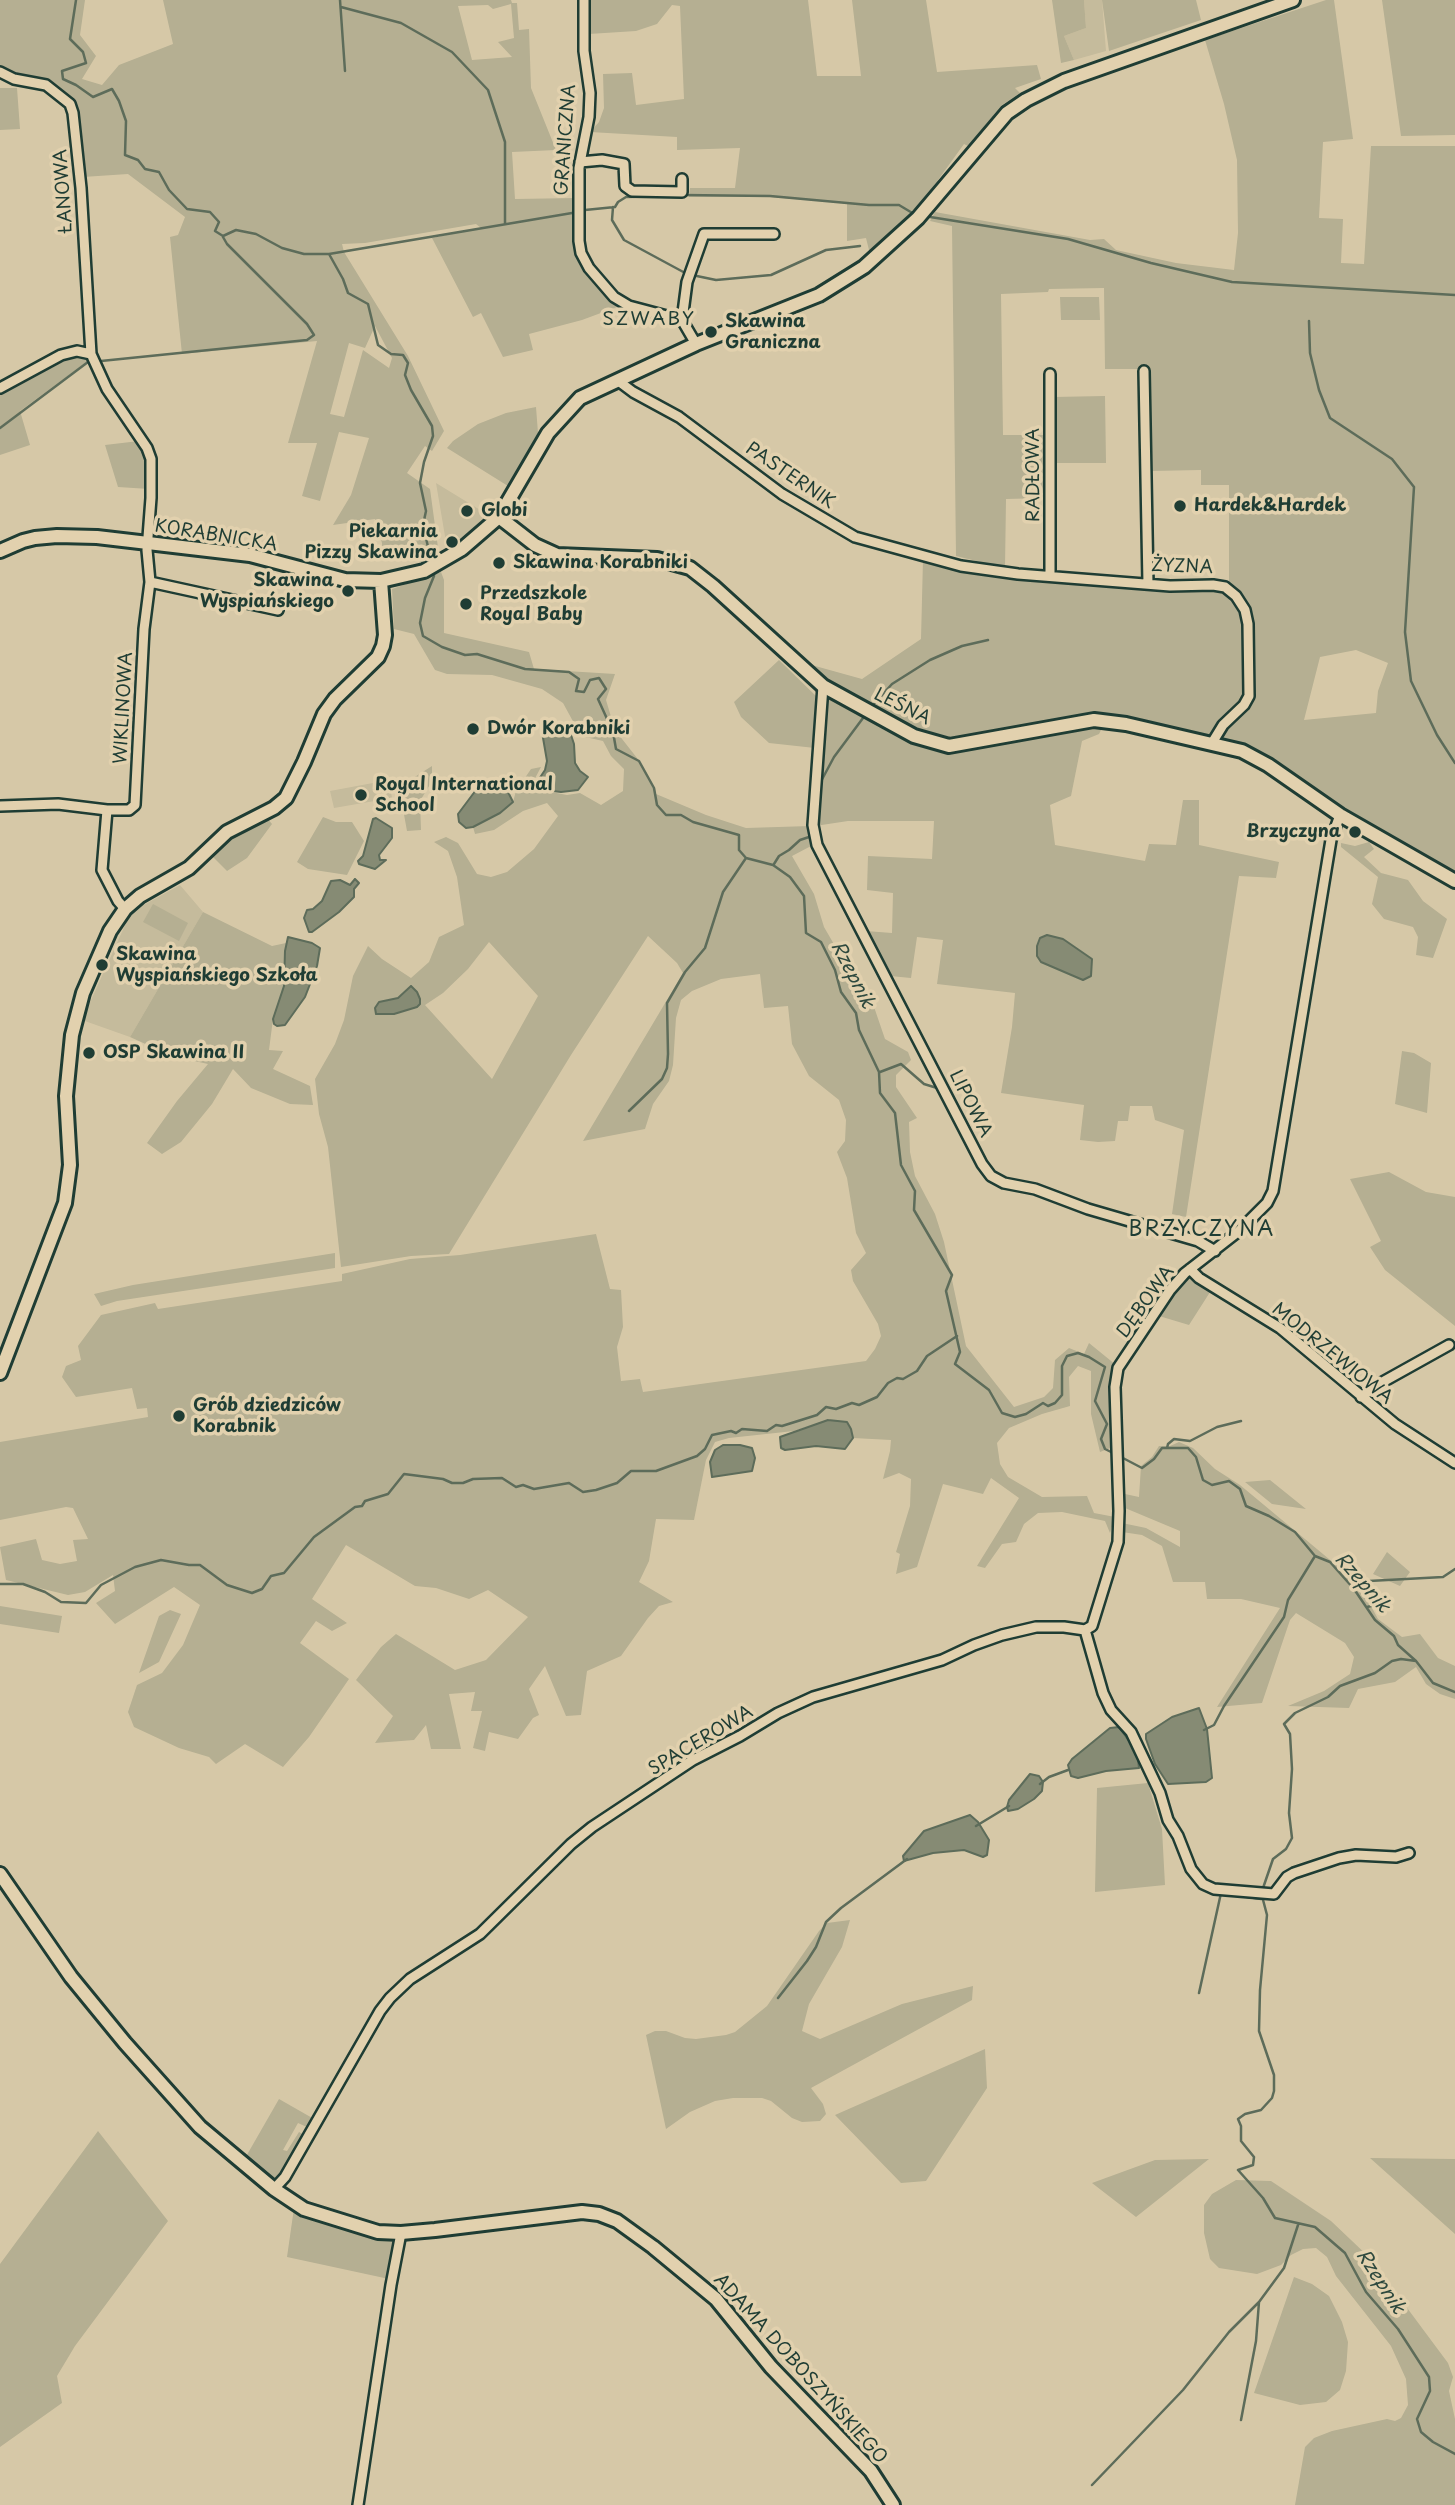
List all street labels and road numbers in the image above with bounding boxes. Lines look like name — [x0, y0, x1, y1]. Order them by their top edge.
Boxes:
street label: GRANICZNA — [551, 84, 581, 196]
street label: ŁANOWA — [50, 148, 78, 234]
street label: RADŁOWA — [1023, 428, 1045, 522]
street label: PASTERNIK — [741, 438, 839, 514]
street label: KORABNICKA — [153, 516, 279, 556]
street label: ŻYZNA — [1151, 555, 1213, 579]
street label: WIKLINOWA — [110, 651, 138, 765]
street label: LEŚNA — [870, 684, 934, 730]
street label: LIPOWA — [944, 1067, 996, 1141]
street label: DĘBOWA — [1113, 1262, 1179, 1342]
street label: MODRZEWIOWA — [1267, 1299, 1397, 1409]
street label: SPACEROWA — [645, 1701, 757, 1781]
street label: ADAMA DOBOSZYŃSKIEGO — [709, 2269, 891, 2469]

